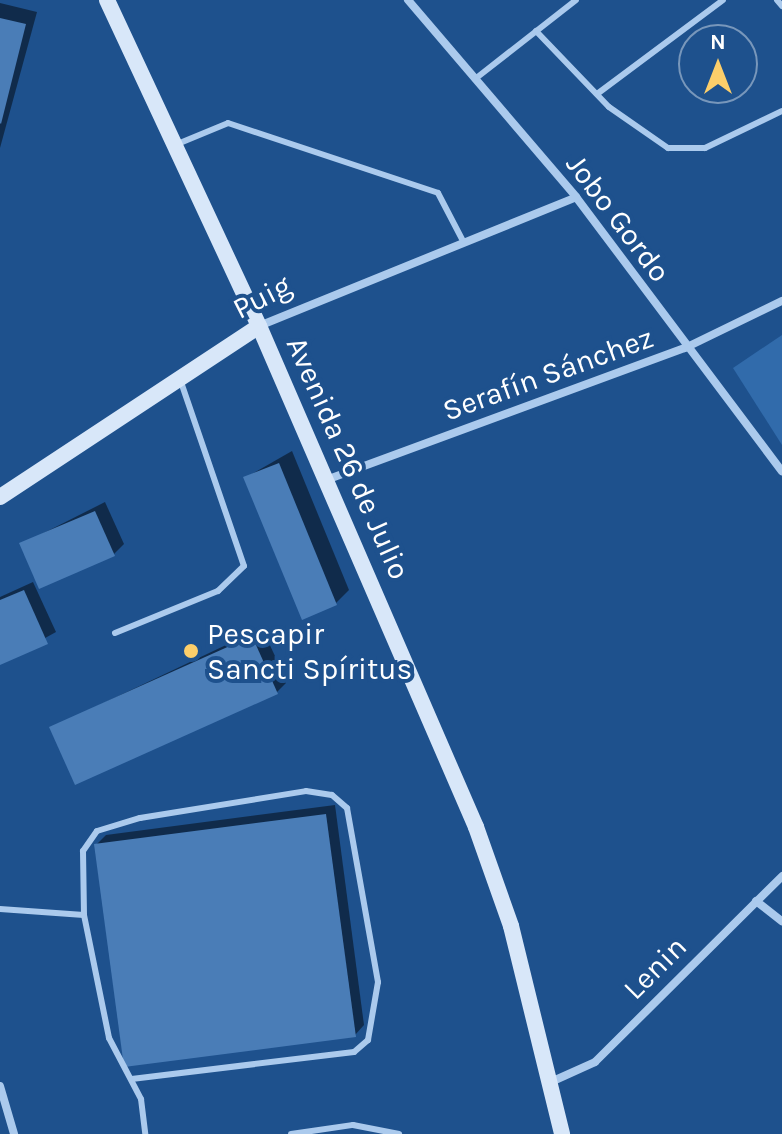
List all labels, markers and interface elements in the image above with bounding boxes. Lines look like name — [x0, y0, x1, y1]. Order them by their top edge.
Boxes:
north arrow — [678, 24, 758, 104]
text: N — [710, 29, 726, 55]
street label: Jobo Gordo — [558, 147, 678, 289]
street label: Puig — [227, 267, 297, 327]
street label: Serafín Sánchez — [438, 319, 658, 429]
street label: Avenida 26 de Julio — [278, 331, 418, 585]
place label: Pescapir Sancti Spíritus — [207, 616, 412, 686]
marker: Pescapir Sancti Spíritus — [182, 642, 200, 660]
street label: Lenin — [616, 929, 694, 1007]

